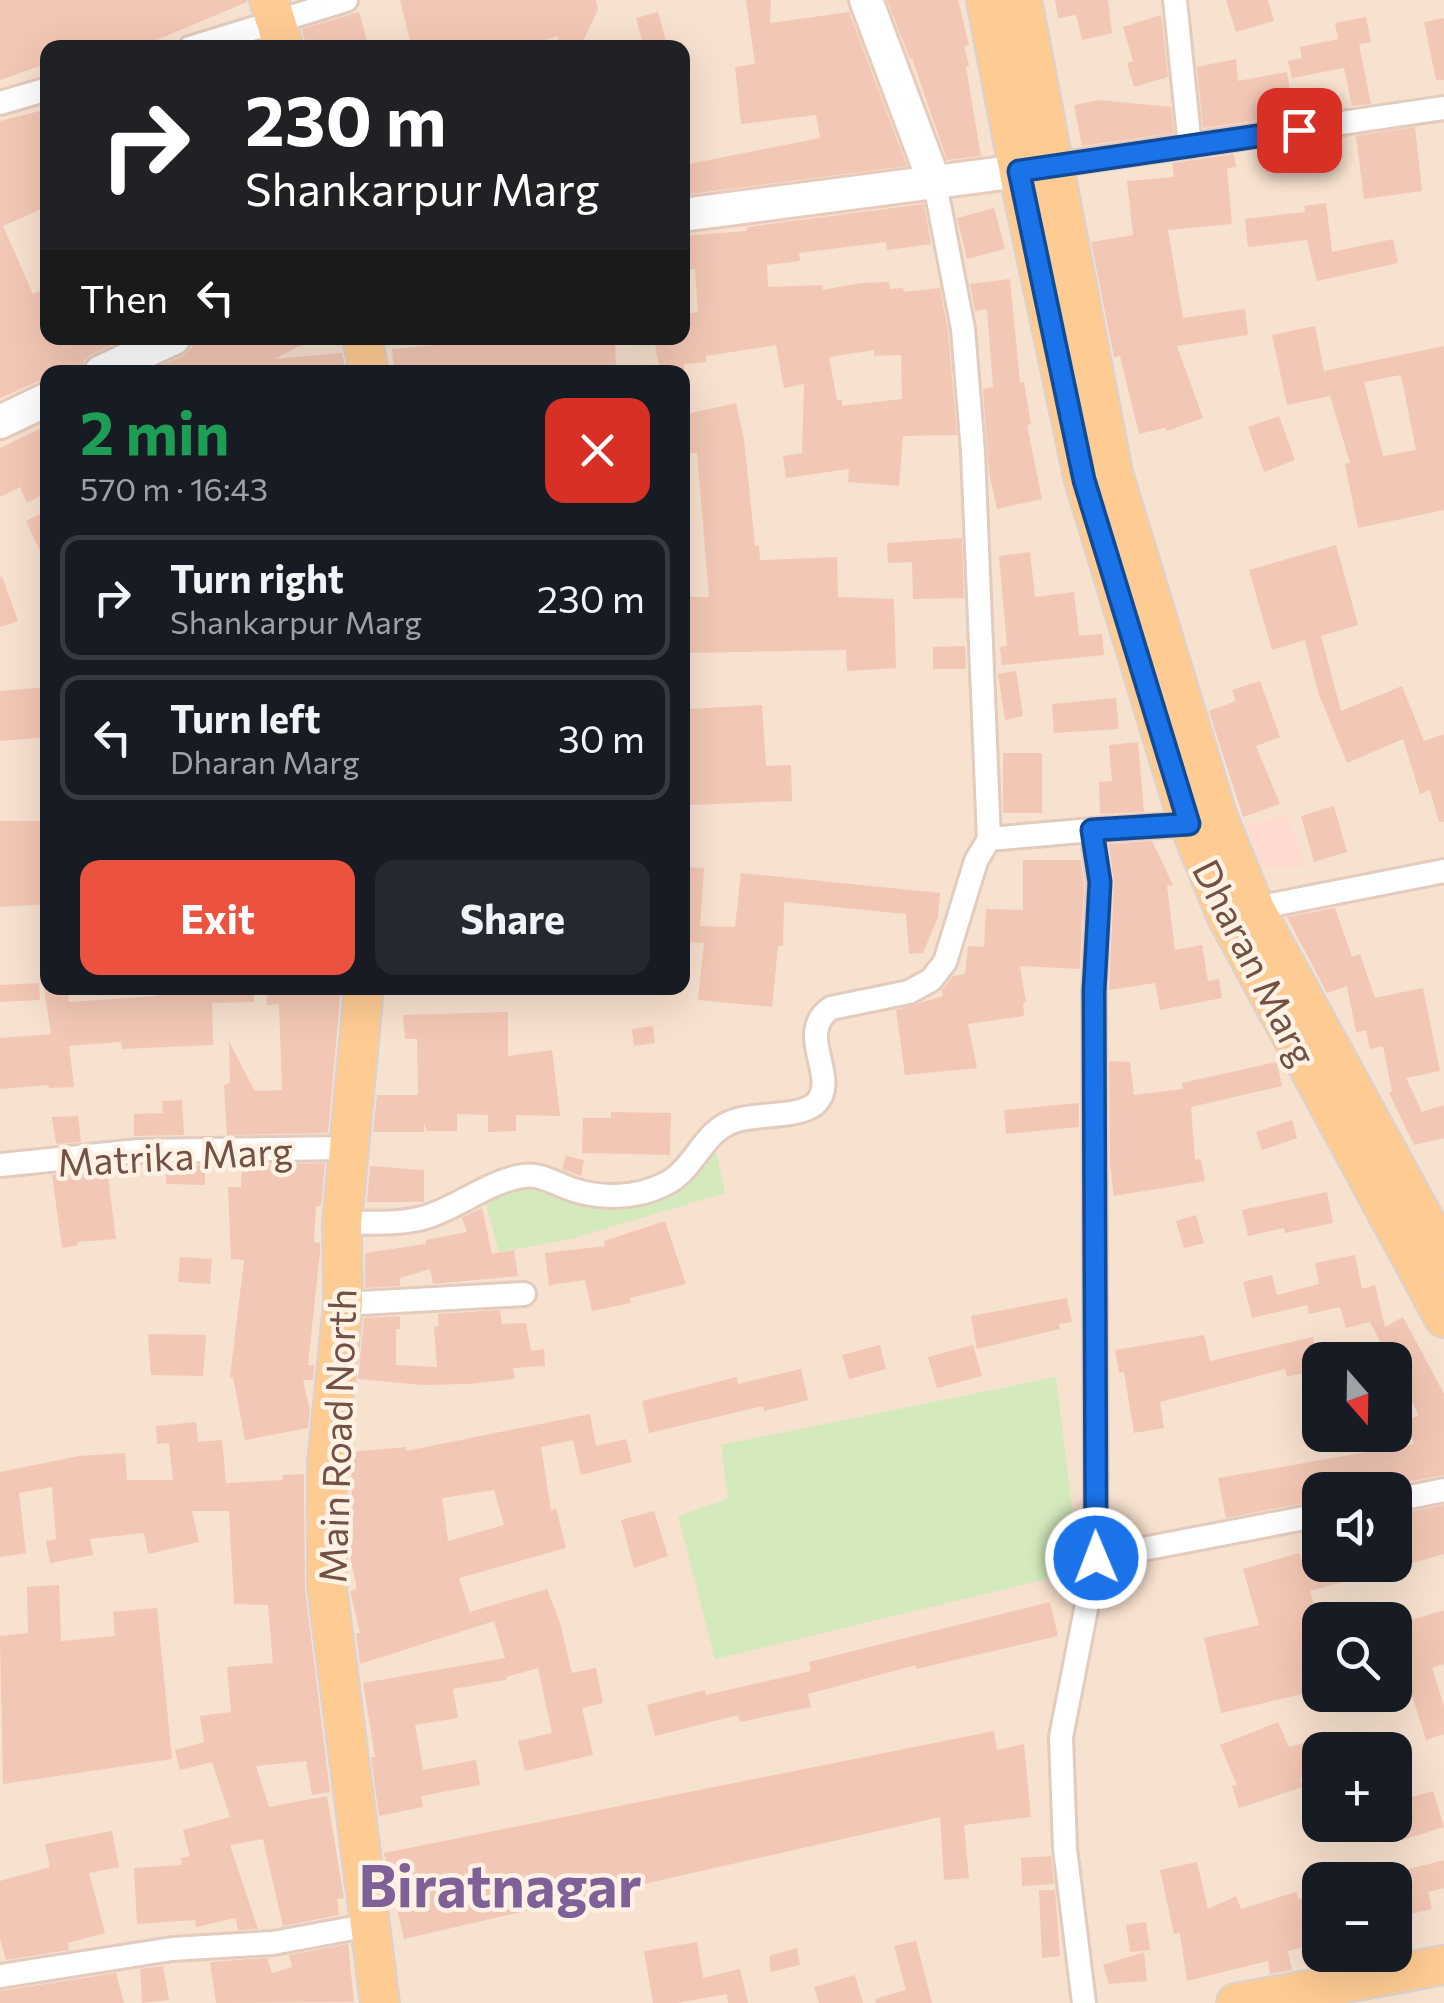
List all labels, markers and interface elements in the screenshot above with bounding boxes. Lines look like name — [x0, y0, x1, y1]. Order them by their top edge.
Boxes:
text: 230 m — [245, 75, 447, 160]
icon: right — [80, 80, 210, 210]
pin — [1257, 88, 1342, 173]
icon: arrive — [1272, 103, 1327, 158]
text: Shankarpur Marg — [245, 160, 599, 215]
icon: left — [188, 270, 243, 325]
text: Then — [80, 274, 168, 321]
text: 2 min — [80, 394, 229, 467]
button: close — [545, 398, 650, 503]
text: 570 m · 16:43 — [80, 468, 268, 508]
text: Turn right — [170, 554, 344, 601]
icon: right — [85, 570, 140, 625]
text: 230 m — [537, 574, 645, 621]
text: Shankarpur Marg — [170, 601, 422, 641]
text: Turn left — [170, 694, 321, 741]
icon: left — [85, 710, 140, 765]
text: 30 m — [558, 714, 645, 761]
text: Dharan Marg — [170, 741, 360, 781]
street label: Dharan Marg — [1184, 851, 1328, 1073]
button: Exit — [80, 860, 355, 975]
button: Share — [375, 860, 650, 975]
street label: Matrika Marg — [56, 1125, 294, 1185]
street label: Main Road North — [307, 1288, 365, 1584]
north arrow — [1302, 1342, 1412, 1452]
map controls — [1302, 1342, 1412, 1972]
button: sound — [1302, 1472, 1412, 1582]
position arrow — [1044, 1506, 1148, 1610]
button: search — [1302, 1602, 1412, 1712]
button: + — [1302, 1732, 1412, 1842]
district label: Biratnagar — [358, 1848, 642, 1919]
button: − — [1302, 1862, 1412, 1972]

